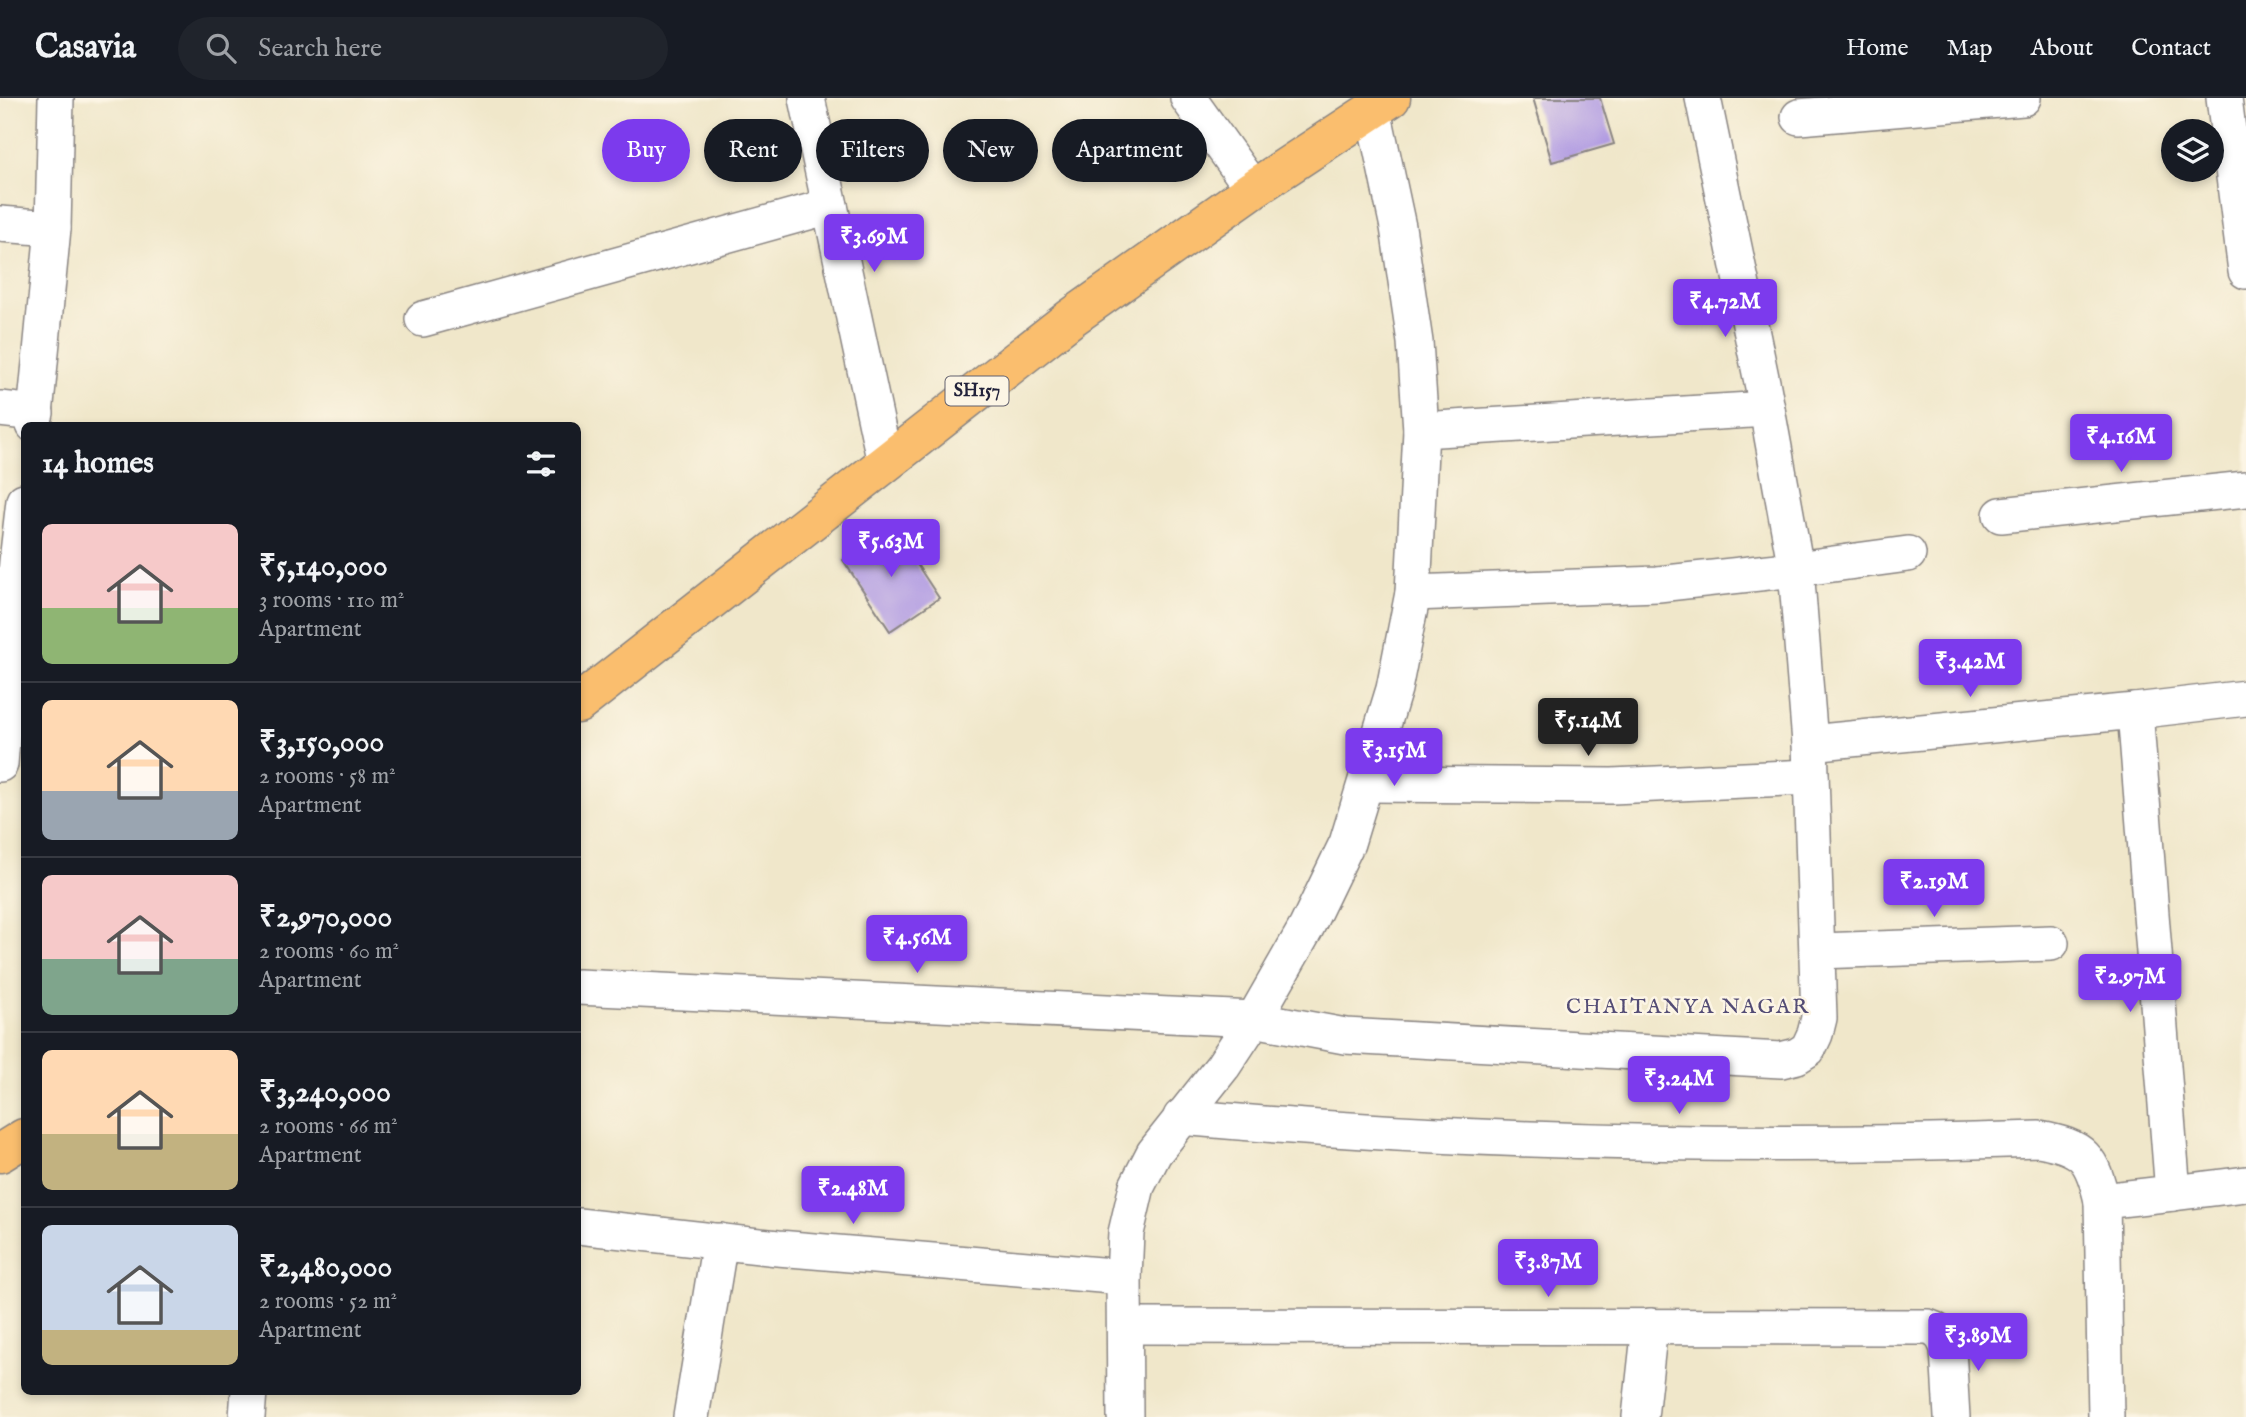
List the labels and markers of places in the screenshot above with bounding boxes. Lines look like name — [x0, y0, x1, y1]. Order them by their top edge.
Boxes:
pin: ₹3.69M — [817, 214, 931, 274]
pin: ₹4.72M — [1668, 280, 1782, 339]
pin: ₹4.16M — [2064, 414, 2178, 474]
pin: ₹5.63M — [834, 519, 948, 579]
pin: ₹3.42M — [1913, 640, 2027, 699]
pin: ₹5.14M — [1531, 698, 1645, 758]
pin: ₹3.15M — [1337, 728, 1451, 788]
pin: ₹2.19M — [1877, 860, 1991, 919]
pin: ₹4.56M — [860, 916, 974, 975]
pin: ₹2.97M — [2073, 954, 2187, 1014]
pin: ₹3.24M — [1622, 1056, 1736, 1116]
pin: ₹2.48M — [796, 1166, 910, 1226]
pin: ₹3.87M — [1491, 1240, 1605, 1299]
pin: ₹3.89M — [1921, 1314, 2035, 1373]

